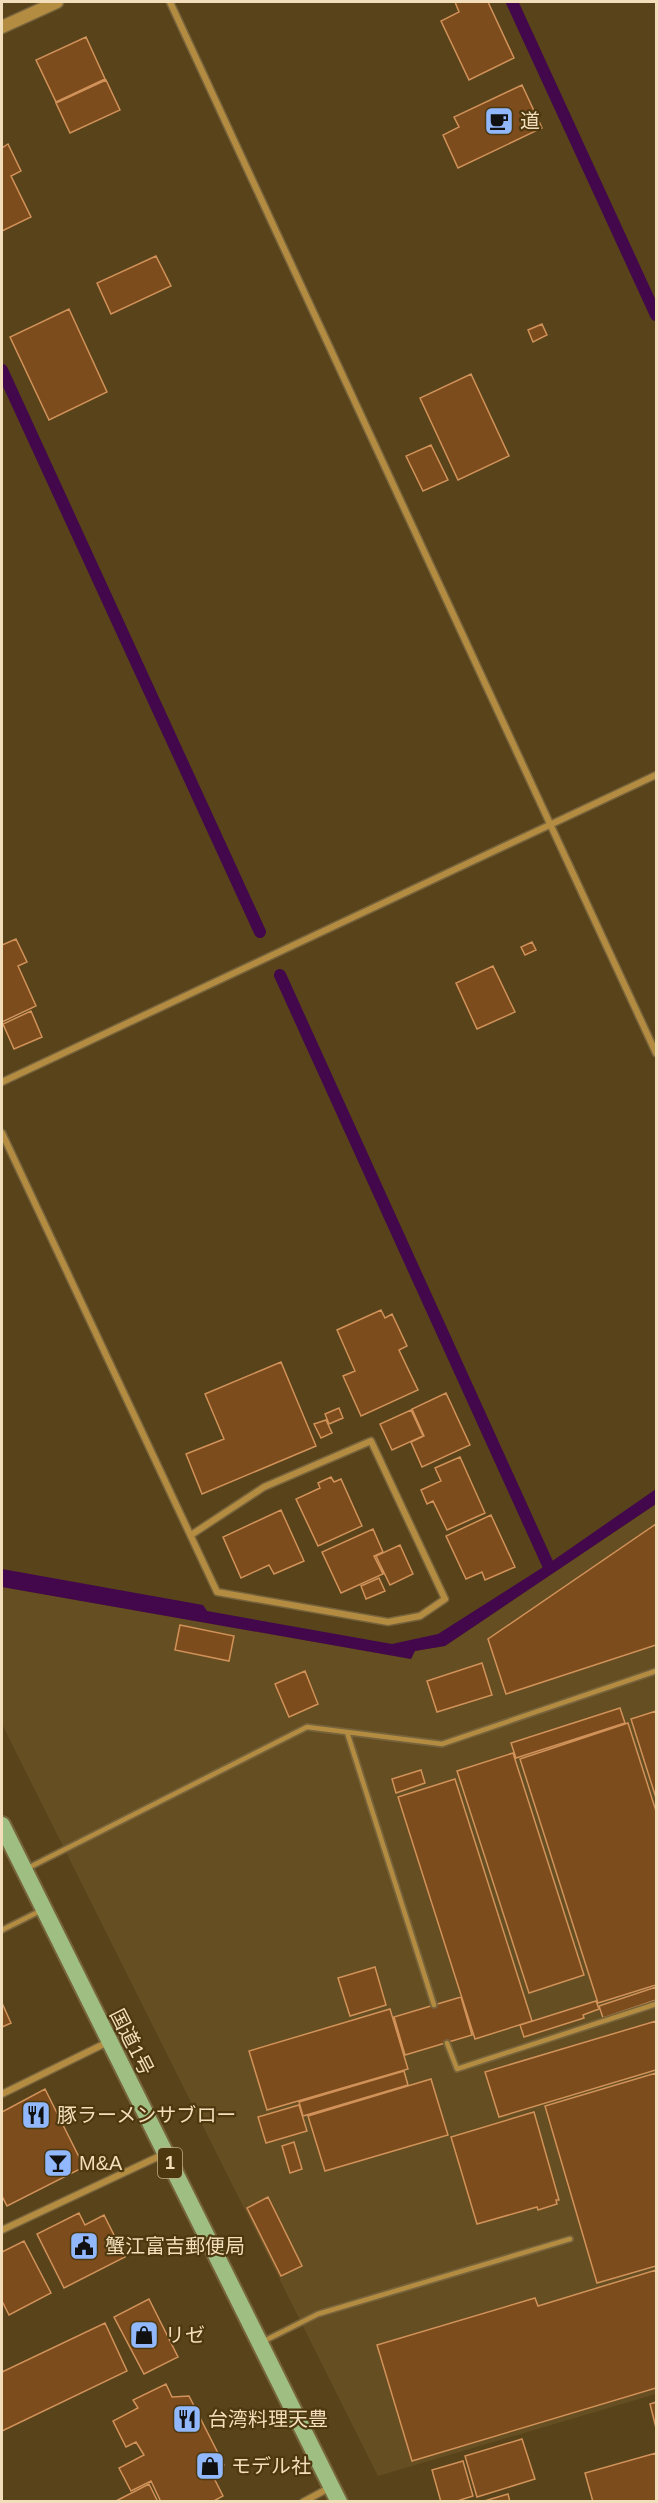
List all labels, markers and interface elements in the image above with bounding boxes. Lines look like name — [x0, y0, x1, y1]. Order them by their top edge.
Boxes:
cafe icon: 道 — [483, 105, 515, 137]
place label: 道 — [520, 110, 540, 132]
street label: 国道1号 — [106, 2005, 158, 2079]
restaurant icon: 豚ラーメンサブロー — [20, 2099, 52, 2131]
place label: 豚ラーメンサブロー — [57, 2104, 236, 2126]
bar icon: M&A — [42, 2147, 74, 2179]
road number: 1 — [158, 2148, 182, 2178]
place label: M&A — [79, 2152, 123, 2174]
public building icon: 蟹江富吉郵便局 — [68, 2230, 100, 2262]
place label: 蟹江富吉郵便局 — [105, 2235, 245, 2257]
shop icon: リゼ — [128, 2319, 160, 2351]
place label: リゼ — [165, 2324, 205, 2346]
restaurant icon: 台湾料理天豊 — [171, 2403, 203, 2435]
place label: 台湾料理天豊 — [208, 2408, 328, 2430]
shop icon: モデル社 — [194, 2450, 226, 2482]
place label: モデル社 — [231, 2455, 311, 2477]

